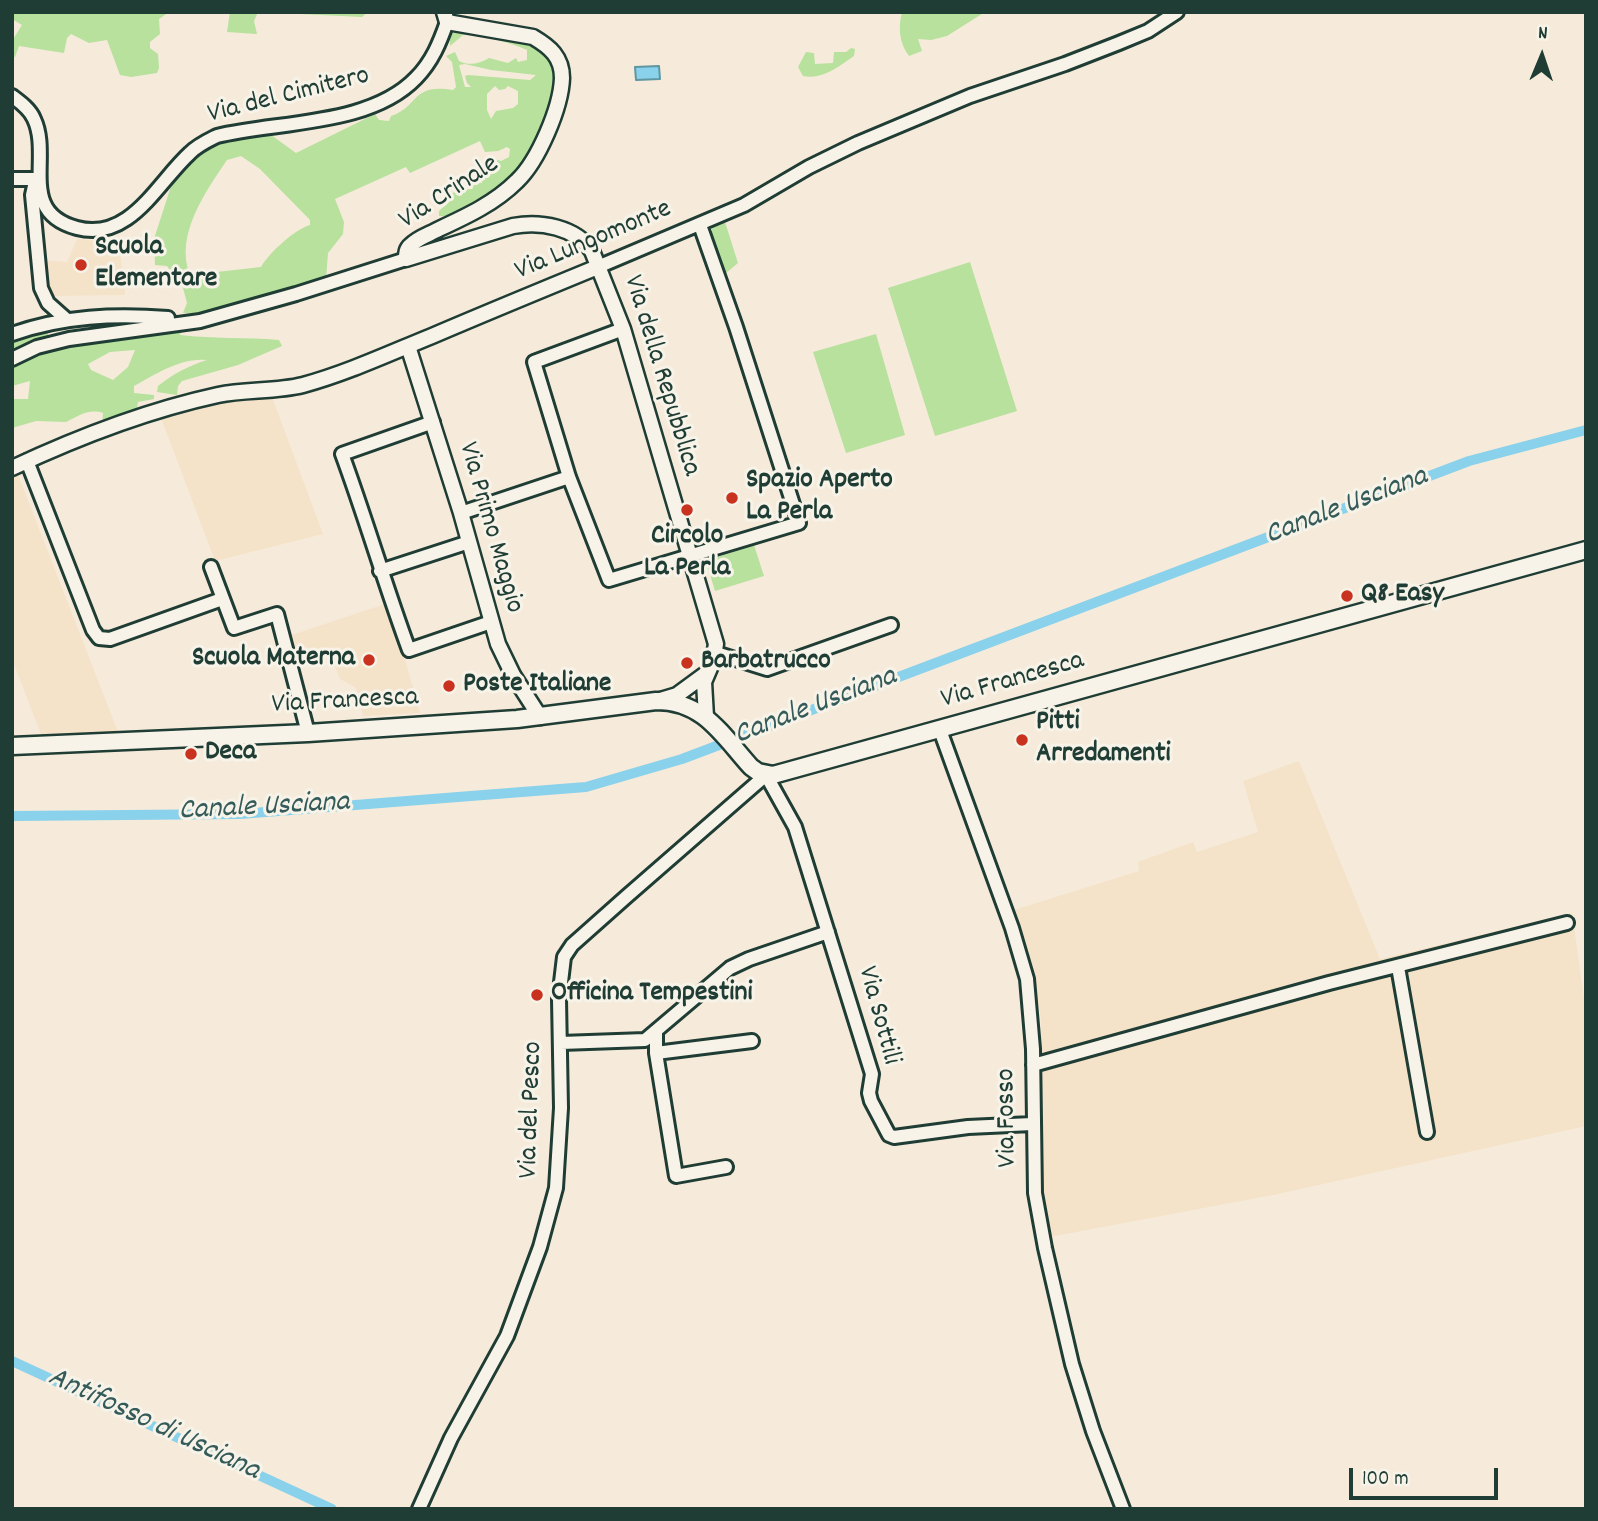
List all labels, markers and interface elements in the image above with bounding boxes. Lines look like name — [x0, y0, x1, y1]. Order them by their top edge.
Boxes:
north arrow — [1507, 21, 1577, 91]
text: N — [1538, 21, 1548, 48]
street label: Via del Cimitero — [205, 61, 373, 133]
street label: Via Crinale — [394, 149, 506, 239]
street label: Via Lungomonte — [511, 194, 677, 290]
place label: Scuola Elementare — [95, 232, 217, 298]
marker: Scuola Elementare — [73, 257, 89, 273]
street label: Via della Repubblica — [614, 272, 706, 480]
street label: Via Primo Maggio — [449, 439, 529, 617]
water label: Canale Usciana — [1261, 461, 1433, 555]
place label: Spazio Aperto La Perla — [746, 465, 893, 531]
marker: Spazio Aperto La Perla — [724, 490, 740, 506]
marker: Circolo La Perla — [679, 502, 695, 518]
place label: Circolo La Perla — [644, 521, 730, 587]
place label: Q8 Easy — [1361, 579, 1444, 613]
marker: Q8 Easy — [1339, 588, 1355, 604]
place label: Scuola Materna — [192, 643, 355, 677]
place label: Barbatrucco — [701, 646, 831, 680]
street label: Via Francesca — [938, 646, 1088, 718]
marker: Scuola Materna — [361, 652, 377, 668]
marker: Barbatrucco — [679, 655, 695, 671]
water label: Canale Usciana — [730, 661, 902, 755]
place label: Poste Italiane — [463, 669, 611, 703]
marker: Poste Italiane — [441, 678, 457, 694]
street label: Via Francesca — [271, 682, 419, 724]
place label: Pitti Arredamenti — [1036, 707, 1171, 773]
marker: Pitti Arredamenti — [1014, 732, 1030, 748]
place label: Deca — [205, 737, 256, 771]
marker: Deca — [183, 746, 199, 762]
water label: Canale Usciana — [178, 787, 350, 831]
street label: Via Sottili — [848, 963, 906, 1069]
place label: Officina Tempestini — [551, 978, 753, 1012]
marker: Officina Tempestini — [529, 987, 545, 1003]
street label: Via del Pesco — [514, 1041, 552, 1179]
street label: Via Fosso — [991, 1068, 1027, 1168]
water label: Antifosso di Usciana — [42, 1361, 264, 1491]
scale bar — [1353, 1454, 1502, 1498]
text: 100 m — [1362, 1465, 1409, 1495]

